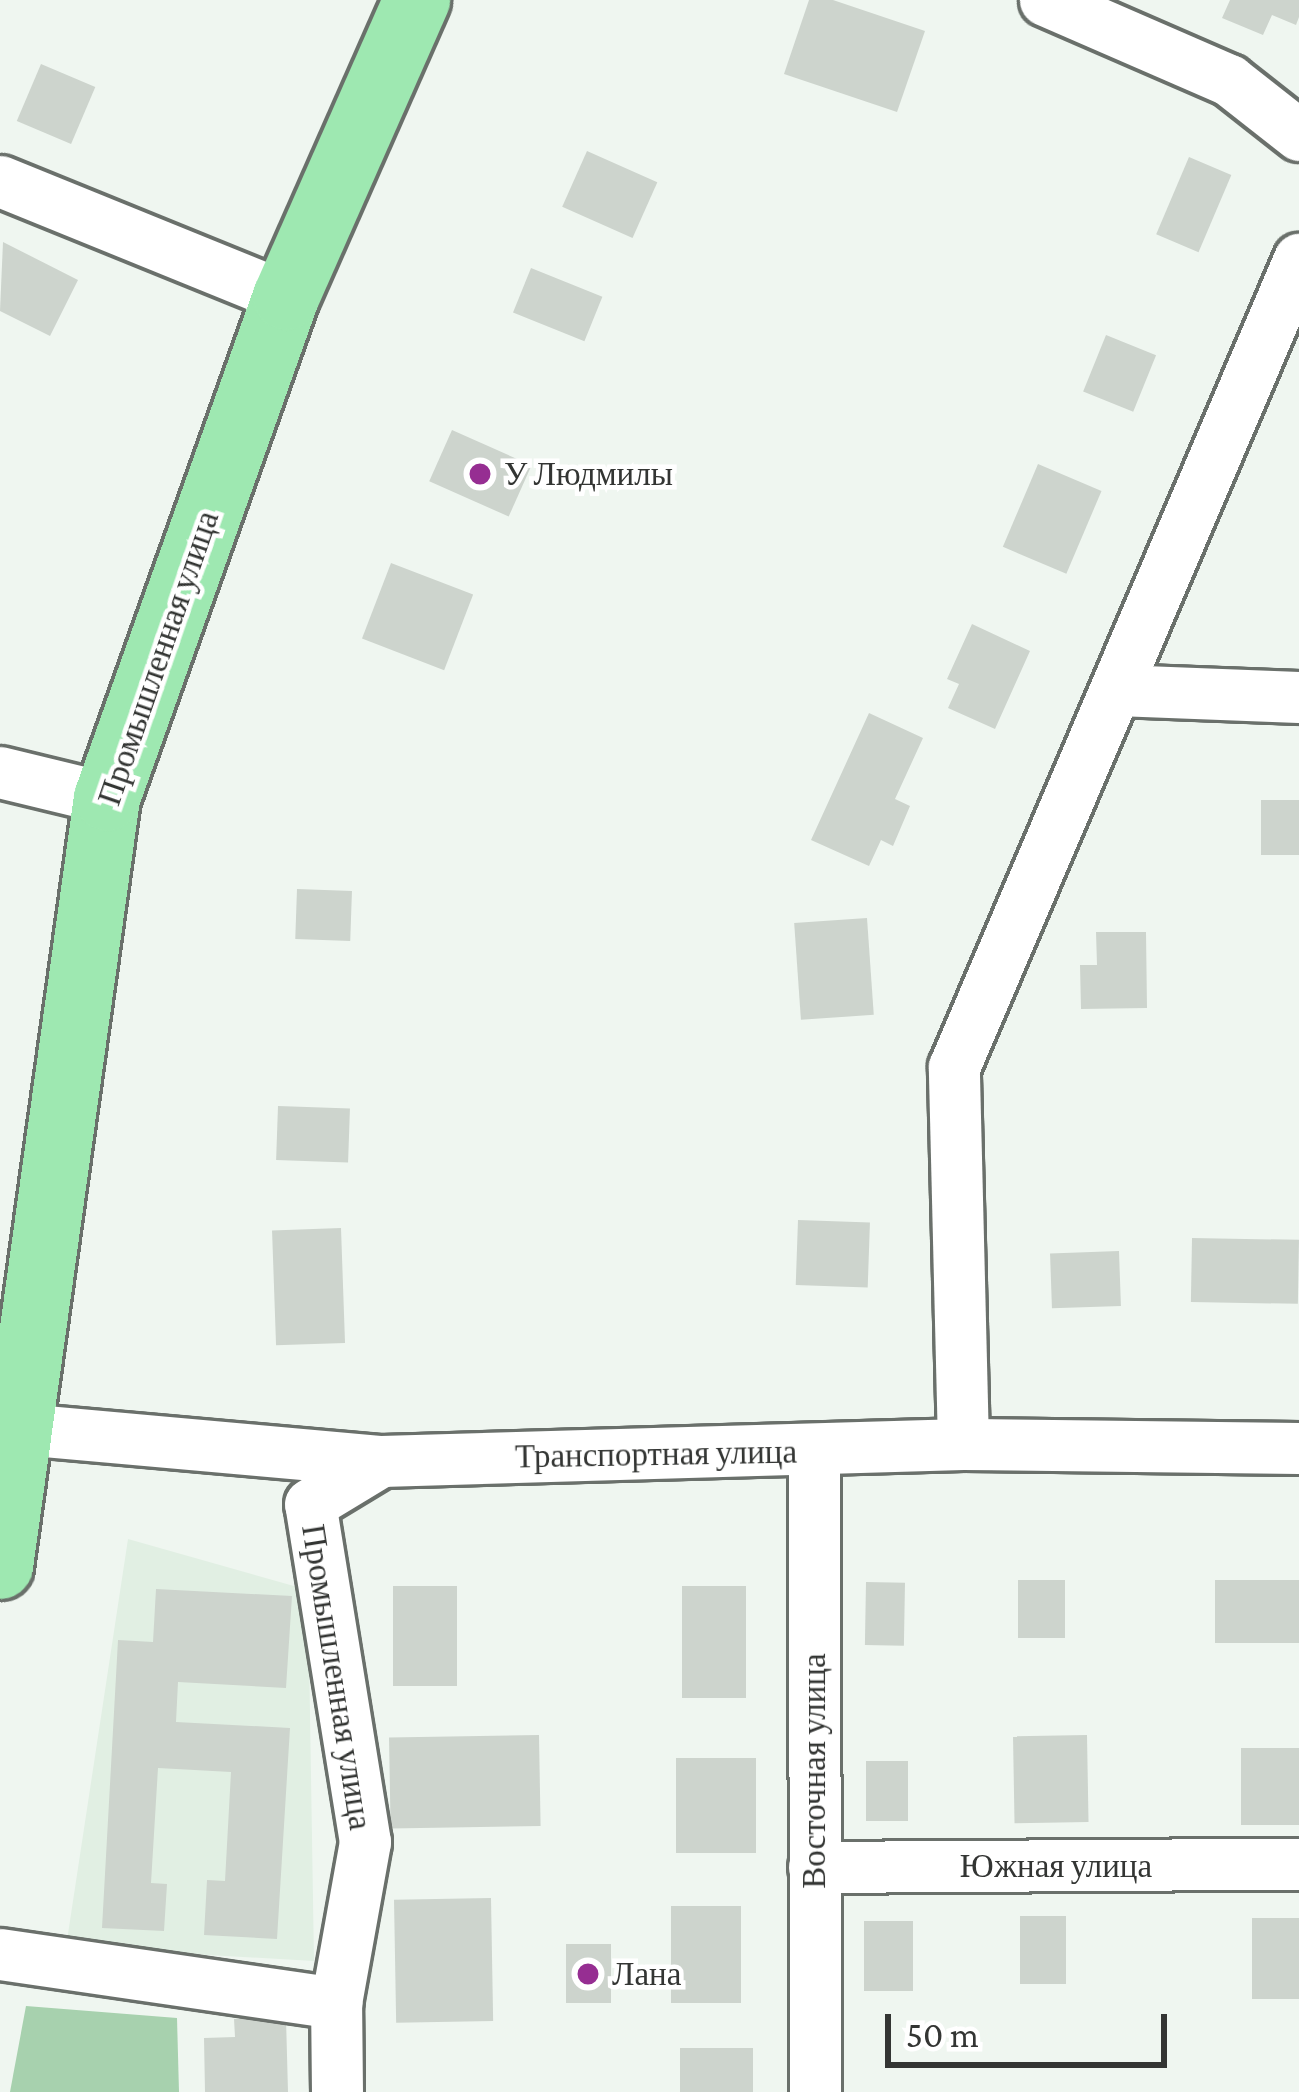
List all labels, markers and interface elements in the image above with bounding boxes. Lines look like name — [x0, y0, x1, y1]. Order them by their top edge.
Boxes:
place label: У Людмилы — [504, 454, 673, 494]
marker: У Людмилы — [467, 461, 493, 487]
street label: Промышленная улица — [89, 506, 227, 810]
street label: Транспортная улица — [515, 1432, 797, 1476]
street label: Промышленная улица — [293, 1522, 381, 1832]
street label: Восточная улица — [794, 1653, 834, 1889]
street label: Южная улица — [960, 1846, 1152, 1886]
place label: Лана — [612, 1954, 681, 1994]
marker: Лана — [575, 1961, 601, 1987]
scale bar — [891, 1990, 1173, 2064]
text: 50 m — [906, 2015, 979, 2055]

